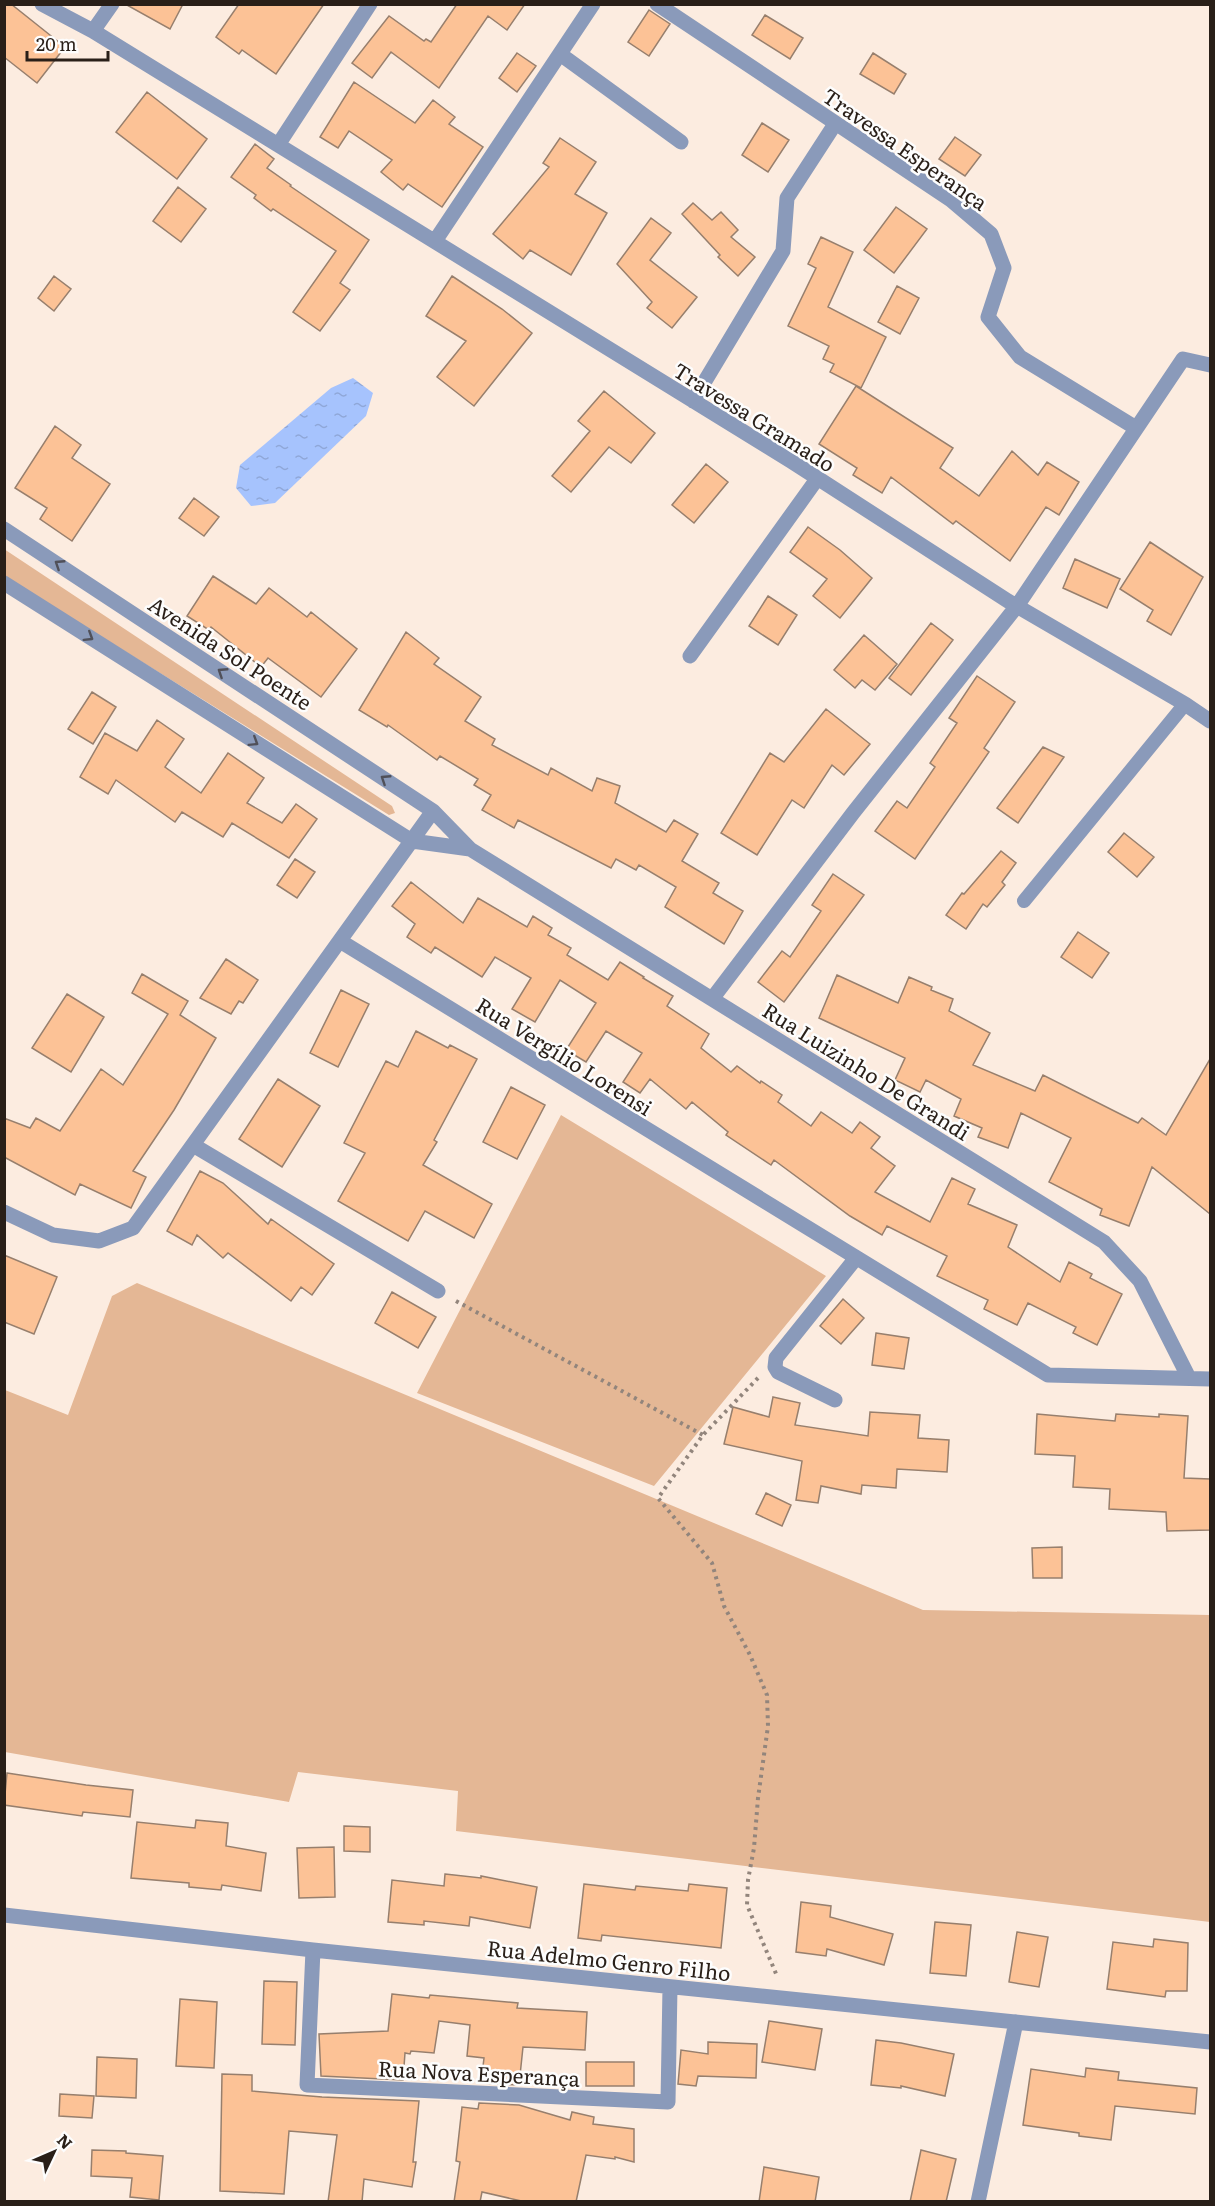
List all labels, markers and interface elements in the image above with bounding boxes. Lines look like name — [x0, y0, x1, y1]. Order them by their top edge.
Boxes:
scale bar — [27, 24, 108, 62]
text: 20 m — [36, 30, 77, 57]
street label: Travessa Esperança — [817, 79, 996, 217]
street label: Travessa Gramado — [668, 354, 842, 478]
one-way arrow — [55, 560, 65, 572]
street label: Avenida Sol Poente — [143, 587, 319, 717]
one-way arrow — [83, 630, 94, 641]
one-way arrow — [218, 667, 228, 679]
one-way arrow — [248, 734, 258, 746]
one-way arrow — [380, 775, 391, 786]
street label: Rua Vergílio Lorensi — [471, 988, 659, 1122]
street label: Rua Luizinho De Grandi — [757, 993, 977, 1147]
street label: Rua Adelmo Genro Filho — [486, 1931, 732, 1987]
street label: Rua Nova Esperança — [377, 2051, 582, 2093]
north arrow — [24, 2122, 84, 2182]
text: N — [52, 2128, 79, 2154]

